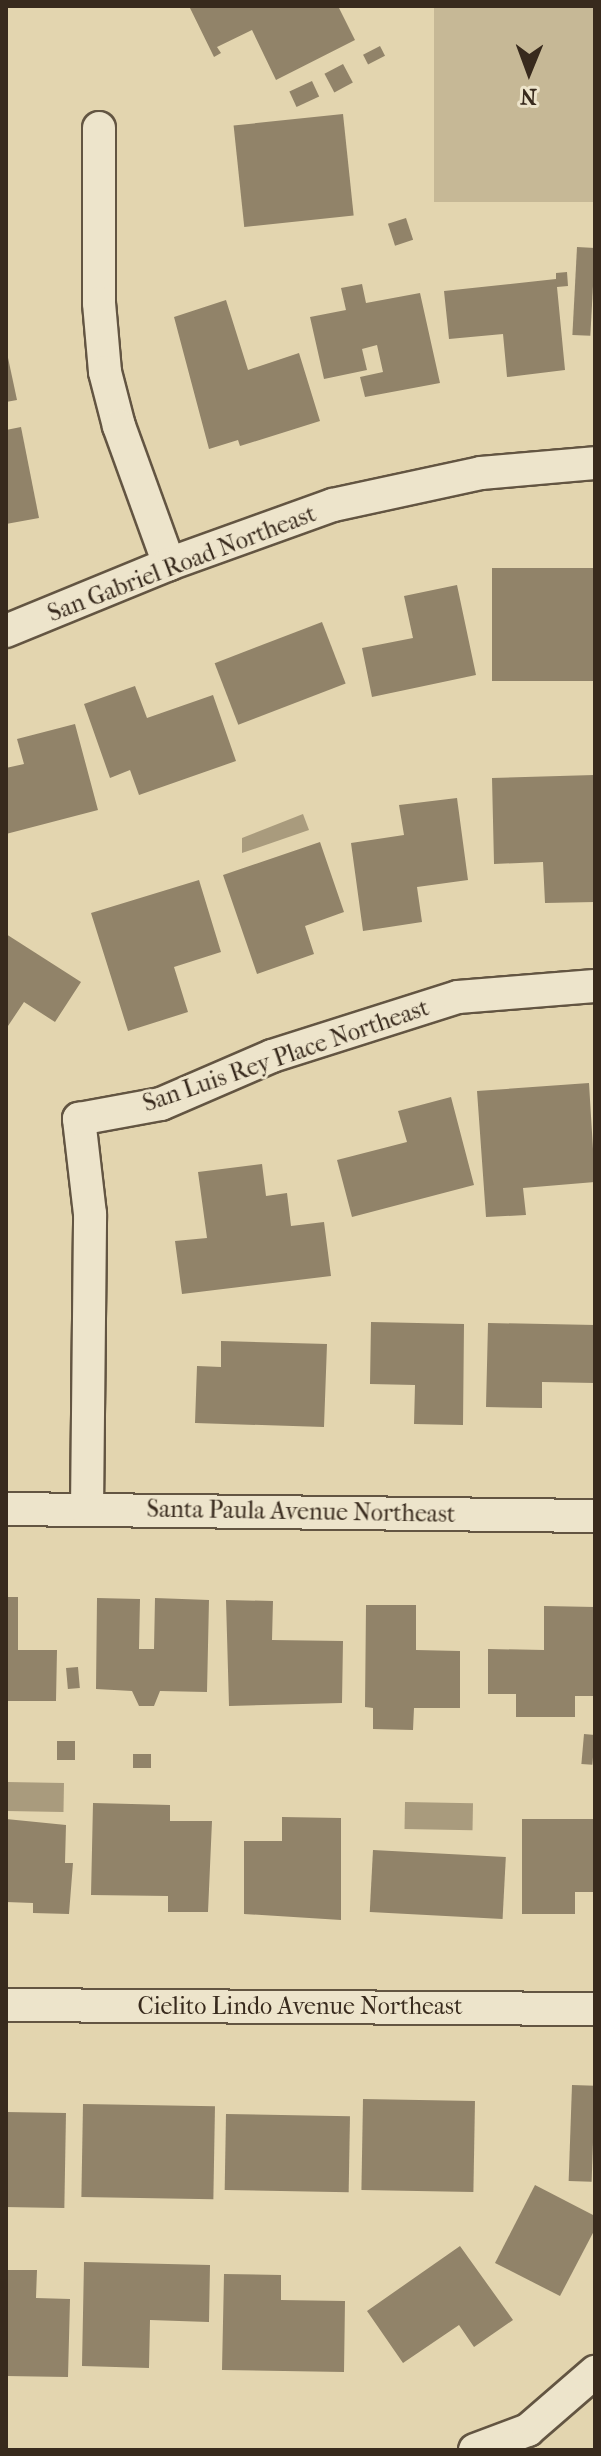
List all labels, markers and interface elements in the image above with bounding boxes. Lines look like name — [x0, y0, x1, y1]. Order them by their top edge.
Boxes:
north arrow — [489, 32, 569, 112]
text: N — [520, 83, 537, 109]
street label: San Gabriel Road Northeast — [44, 500, 320, 628]
street label: San Luis Rey Place Northeast — [139, 993, 433, 1119]
street label: Santa Paula Avenue Northeast — [146, 1495, 456, 1529]
street label: Cielito Lindo Avenue Northeast — [138, 1993, 462, 2021]

